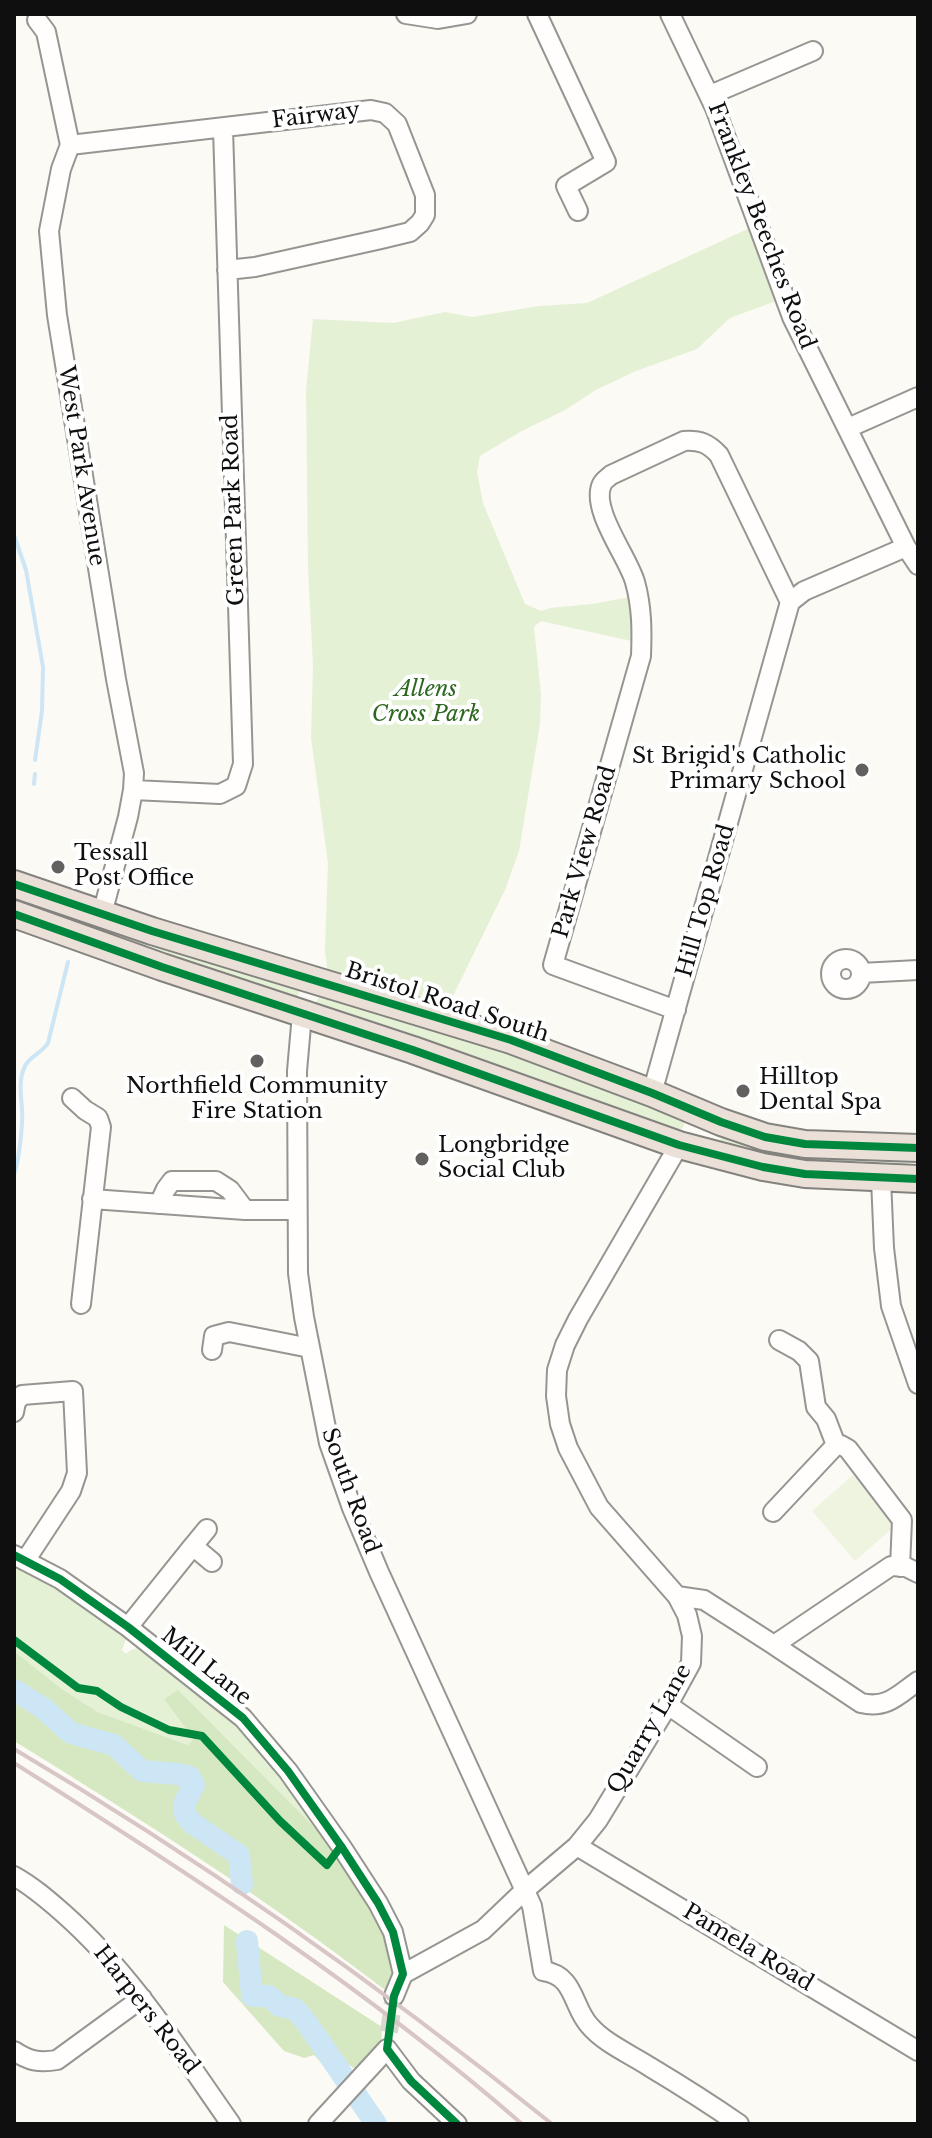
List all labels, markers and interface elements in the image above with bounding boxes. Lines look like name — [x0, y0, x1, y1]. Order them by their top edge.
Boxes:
street label: Fairway — [271, 98, 361, 134]
street label: Frankley Beeches Road — [702, 99, 820, 353]
street label: West Park Avenue — [52, 364, 110, 568]
street label: Green Park Road — [217, 414, 251, 606]
park label: Allens Cross Park — [372, 677, 480, 728]
place label: St Brigid's Catholic Primary School — [632, 744, 846, 796]
marker: St Brigid's Catholic Primary School — [853, 761, 871, 779]
street label: Park View Road — [548, 763, 622, 941]
street label: Hill Top Road — [672, 821, 740, 981]
place label: Tessall Post Office — [74, 841, 194, 892]
marker: Tessall Post Office — [49, 858, 67, 876]
street label: Bristol Road South — [342, 958, 552, 1048]
marker: Northfield Community Fire Station — [248, 1052, 266, 1070]
place label: Hilltop Dental Spa — [759, 1065, 881, 1116]
place label: Northfield Community Fire Station — [126, 1074, 388, 1126]
marker: Hilltop Dental Spa — [734, 1082, 752, 1100]
place label: Longbridge Social Club — [438, 1133, 570, 1184]
marker: Longbridge Social Club — [413, 1150, 431, 1168]
street label: South Road — [315, 1425, 385, 1557]
street label: Mill Lane — [156, 1623, 256, 1711]
street label: Quarry Lane — [602, 1660, 698, 1798]
street label: Pamela Road — [678, 1899, 818, 1997]
street label: Harpers Road — [88, 1940, 204, 2080]

